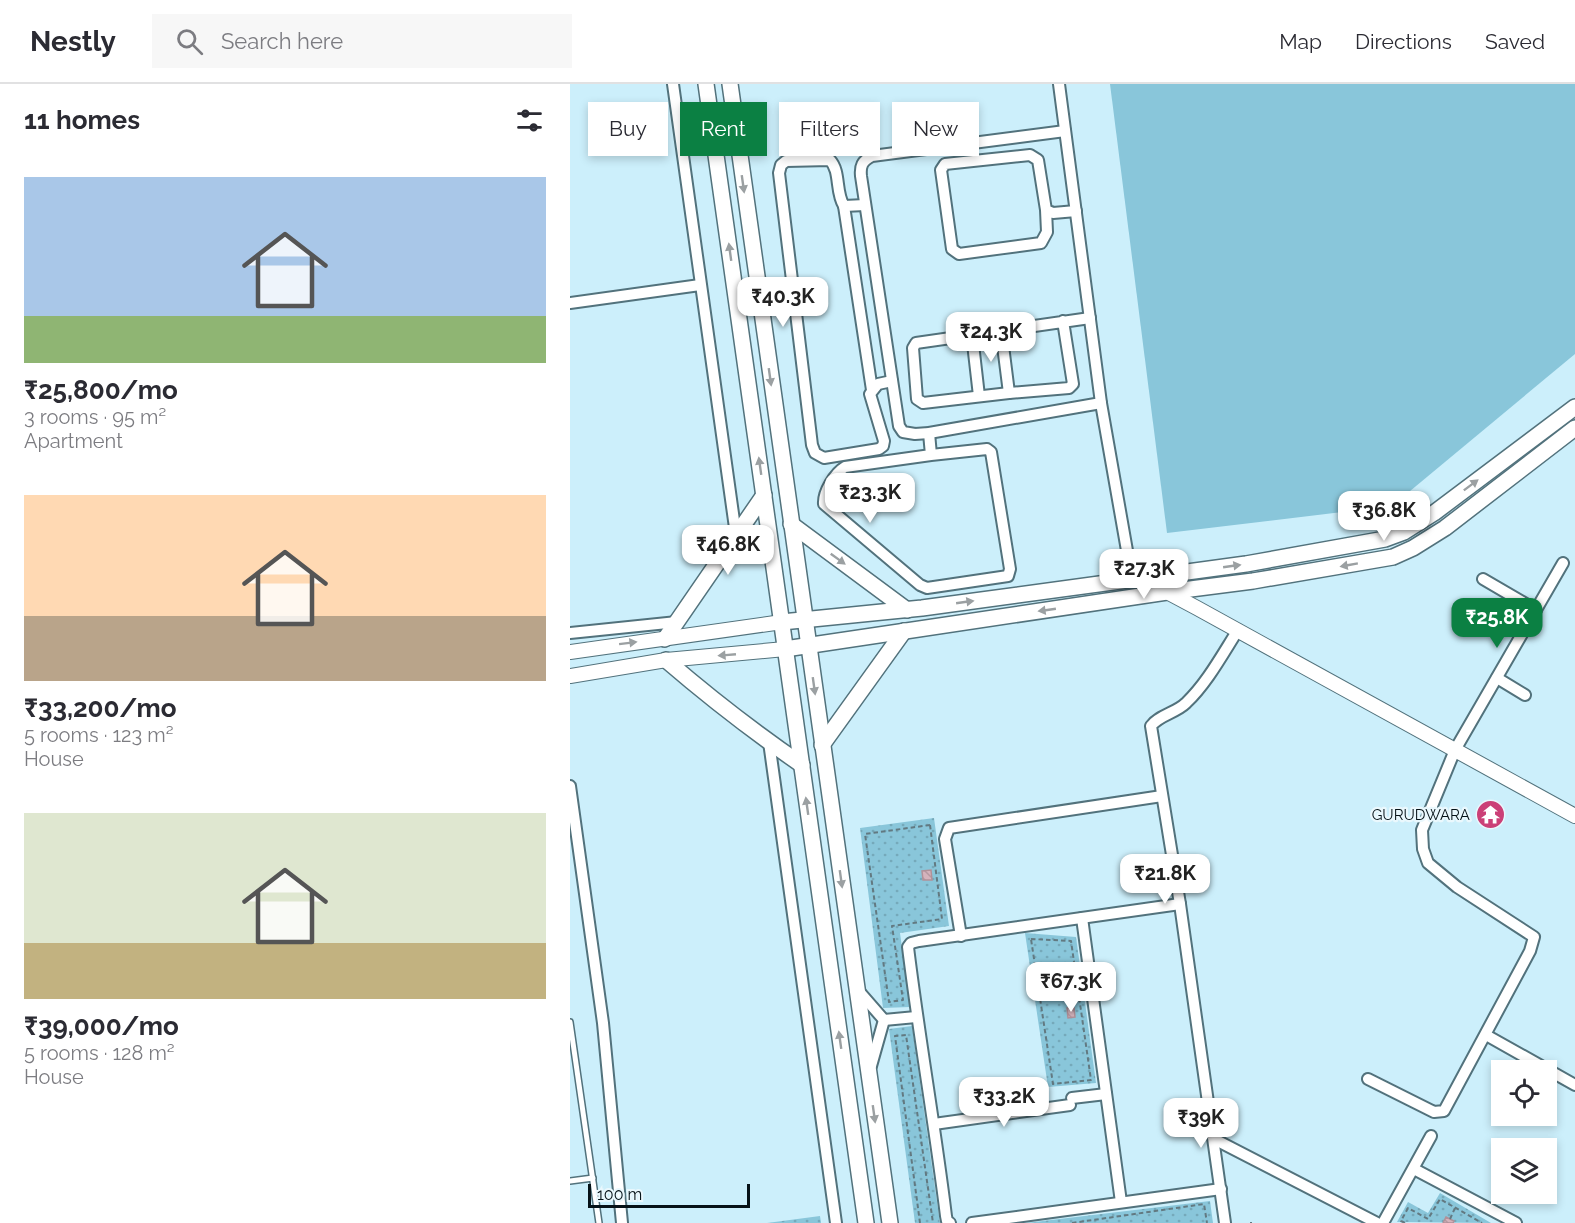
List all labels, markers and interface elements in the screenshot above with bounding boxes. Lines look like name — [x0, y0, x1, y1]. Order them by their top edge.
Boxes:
search box — [152, 14, 572, 68]
text: Nestly — [30, 25, 116, 58]
icon: search — [173, 25, 206, 58]
text: Search here — [221, 28, 343, 54]
text: Map — [1279, 29, 1322, 54]
text: Directions — [1355, 29, 1452, 54]
text: Saved — [1485, 29, 1545, 54]
chip: Buy — [588, 102, 668, 156]
chip: Rent — [680, 102, 767, 156]
chip: Filters — [779, 102, 880, 156]
chip: New — [892, 102, 979, 156]
icon: filters — [513, 104, 546, 137]
text: 11 homes — [24, 105, 140, 135]
one-way arrow — [739, 174, 748, 193]
icon: home — [231, 216, 339, 324]
one-way arrow — [725, 243, 734, 262]
pin: ₹40.3K — [734, 277, 832, 328]
text: ₹40.3K — [751, 284, 815, 308]
pin: ₹24.3K — [942, 312, 1040, 363]
text: ₹24.3K — [960, 319, 1022, 343]
one-way arrow — [766, 367, 775, 386]
text: ₹25,800/mo — [24, 375, 178, 405]
text: 3 rooms · 95 m² — [24, 405, 166, 429]
text: Apartment — [24, 429, 123, 453]
one-way arrow — [755, 457, 764, 476]
pin: ₹23.3K — [821, 473, 919, 524]
one-way arrow — [1462, 479, 1478, 491]
text: ₹23.3K — [839, 480, 901, 504]
pin: ₹36.8K — [1335, 491, 1433, 542]
text: ₹36.8K — [1352, 498, 1416, 522]
pin: ₹46.8K — [679, 525, 777, 576]
text: ₹46.8K — [696, 532, 760, 556]
icon: home — [231, 534, 339, 642]
pin: ₹27.3K — [1095, 549, 1193, 600]
one-way arrow — [830, 553, 846, 565]
text: ₹27.3K — [1113, 556, 1175, 580]
one-way arrow — [1222, 561, 1241, 570]
one-way arrow — [1339, 561, 1358, 570]
one-way arrow — [956, 597, 975, 607]
pin: ₹25.8K — [1448, 598, 1546, 649]
text: ₹25.8K — [1465, 605, 1529, 629]
one-way arrow — [1037, 606, 1056, 615]
one-way arrow — [618, 639, 637, 648]
one-way arrow — [717, 650, 736, 659]
one-way arrow — [810, 677, 819, 696]
text: ₹33,200/mo — [24, 693, 177, 723]
text: 5 rooms · 123 m² — [24, 723, 173, 747]
text: House — [24, 747, 84, 771]
one-way arrow — [803, 796, 812, 815]
temple icon: GURUDWARA — [1475, 799, 1507, 831]
place label: GURUDWARA — [1372, 806, 1470, 824]
icon: home — [231, 852, 339, 960]
pin: ₹21.8K — [1116, 854, 1214, 905]
text: ₹21.8K — [1134, 861, 1196, 885]
one-way arrow — [837, 870, 846, 889]
pin: ₹67.3K — [1022, 962, 1120, 1013]
text: ₹67.3K — [1040, 969, 1102, 993]
text: ₹39,000/mo — [24, 1011, 179, 1041]
one-way arrow — [836, 1031, 845, 1050]
text: 5 rooms · 128 m² — [24, 1041, 175, 1065]
map controls — [1491, 1060, 1557, 1204]
button: locate — [1491, 1060, 1557, 1126]
text: House — [24, 1065, 84, 1089]
pin: ₹33.2K — [955, 1077, 1053, 1128]
text: ₹33.2K — [973, 1084, 1035, 1108]
pin: ₹39K — [1165, 1098, 1237, 1149]
one-way arrow — [870, 1105, 879, 1124]
text: ₹39K — [1177, 1105, 1225, 1129]
button: layers — [1491, 1138, 1557, 1204]
scale bar — [588, 1181, 750, 1208]
text: 100 m — [597, 1185, 642, 1204]

